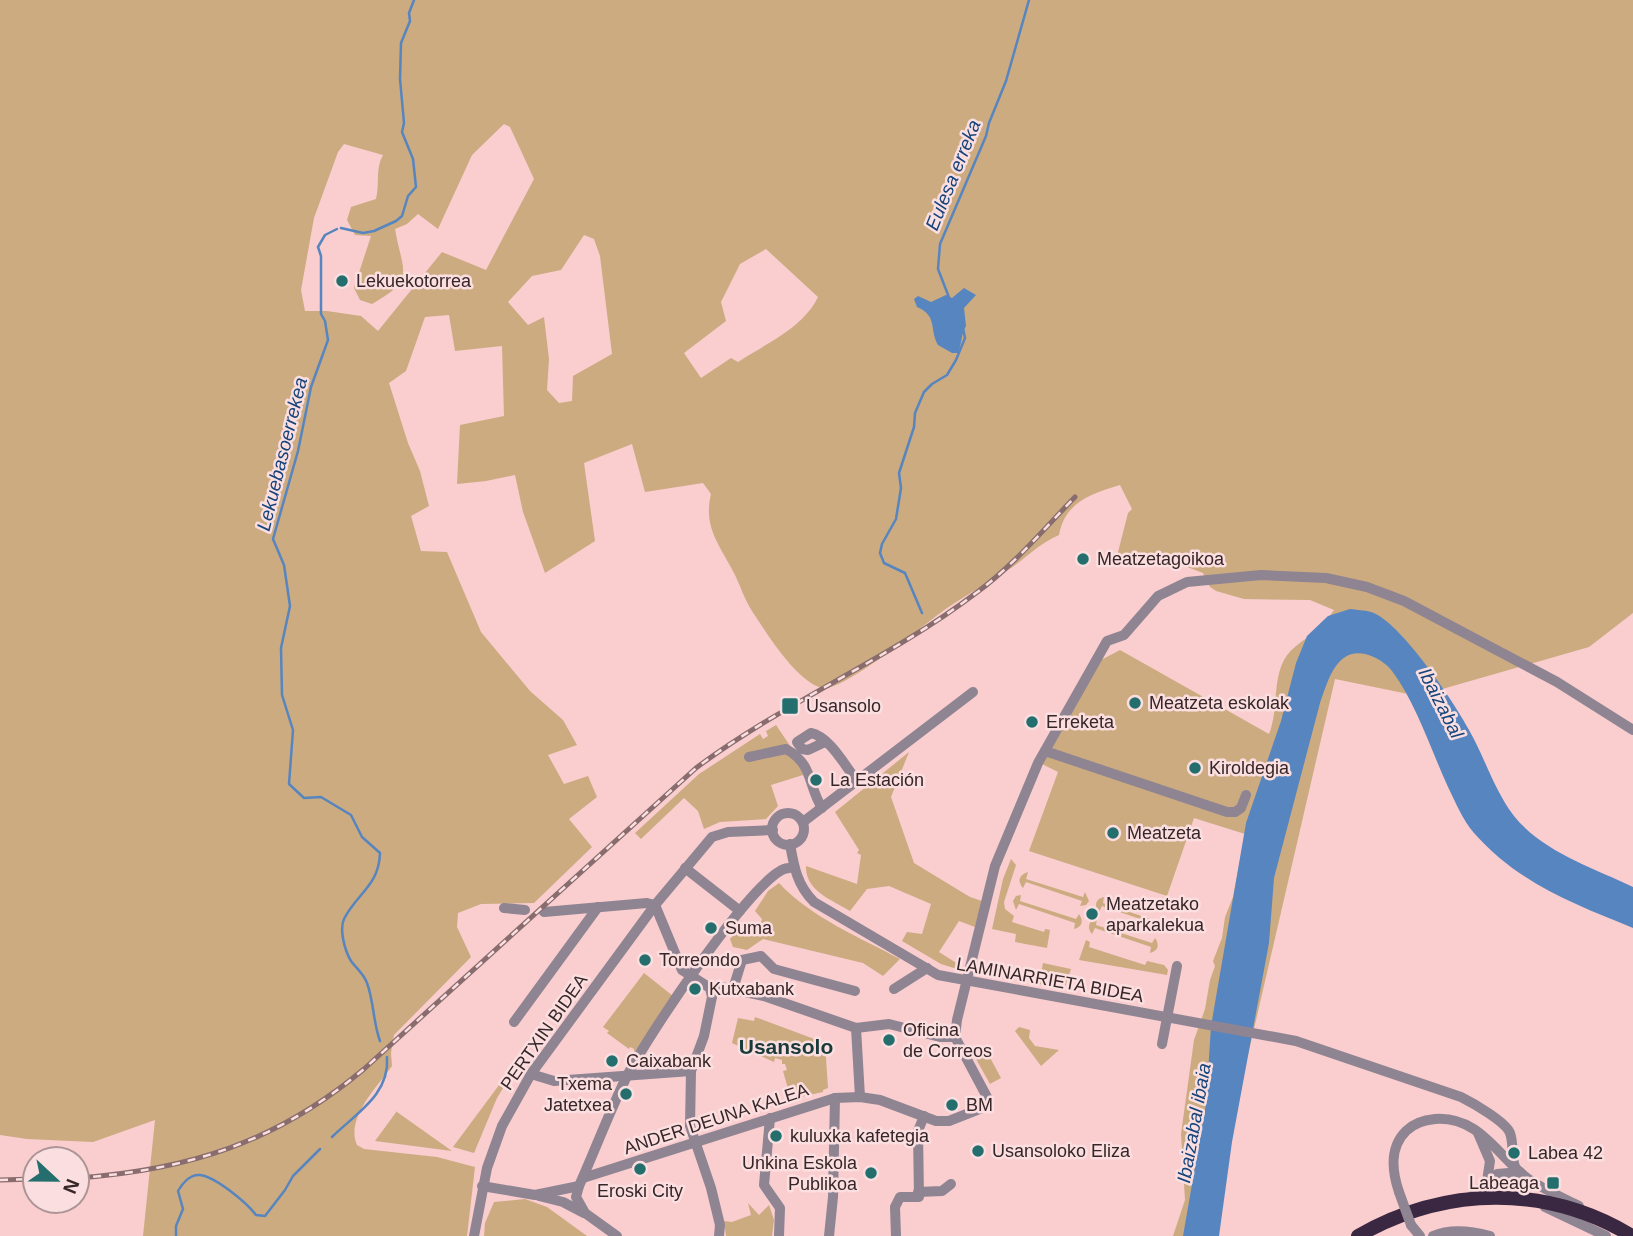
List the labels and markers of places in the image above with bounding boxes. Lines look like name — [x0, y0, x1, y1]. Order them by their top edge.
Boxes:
place label: Lekuekotorrea — [356, 271, 472, 291]
marker: Lekuekotorrea — [334, 273, 350, 289]
place label: Meatzetagoikoa — [1097, 549, 1225, 569]
marker: Meatzetagoikoa — [1075, 551, 1091, 567]
place label: Meatzeta eskolak — [1149, 693, 1290, 713]
marker: Meatzeta eskolak — [1127, 695, 1143, 711]
marker: Usansolo — [780, 696, 800, 716]
place label: Usansolo — [806, 696, 881, 716]
place label: Erreketa — [1046, 712, 1115, 732]
marker: Erreketa — [1024, 714, 1040, 730]
place label: Kiroldegia — [1209, 758, 1290, 778]
marker: Kiroldegia — [1187, 760, 1203, 776]
place label: La Estación — [830, 770, 924, 790]
marker: La Estación — [808, 772, 824, 788]
place label: Meatzeta — [1127, 823, 1202, 843]
marker: Meatzeta — [1105, 825, 1121, 841]
place label: Meatzetako aparkalekua — [1106, 894, 1205, 935]
marker: Meatzetako aparkalekua — [1084, 906, 1100, 922]
place label: Suma — [725, 918, 773, 938]
marker: Suma — [703, 920, 719, 936]
place label: Torreondo — [659, 950, 740, 970]
marker: Torreondo — [637, 952, 653, 968]
place label: Kutxabank — [709, 979, 795, 999]
marker: Kutxabank — [687, 981, 703, 997]
place label: Oficina de Correos — [903, 1020, 992, 1061]
marker: Oficina de Correos — [881, 1032, 897, 1048]
place label: Caixabank — [626, 1051, 712, 1071]
marker: Caixabank — [604, 1053, 620, 1069]
place label: Txema Jatetxea — [544, 1074, 613, 1115]
marker: Txema Jatetxea — [618, 1086, 634, 1102]
place label: BM — [966, 1095, 993, 1115]
marker: BM — [944, 1097, 960, 1113]
place label: kuluxka kafetegia — [790, 1126, 930, 1146]
marker: kuluxka kafetegia — [768, 1128, 784, 1144]
place label: Usansoloko Eliza — [992, 1141, 1131, 1161]
marker: Usansoloko Eliza — [970, 1143, 986, 1159]
place label: Labea 42 — [1528, 1143, 1603, 1163]
marker: Labea 42 — [1506, 1145, 1522, 1161]
place label: Unkina Eskola Publikoa — [742, 1153, 858, 1194]
marker: Eroski City — [632, 1161, 648, 1177]
marker: Unkina Eskola Publikoa — [863, 1165, 879, 1181]
place label: Labeaga — [1469, 1173, 1540, 1193]
marker: Labeaga — [1545, 1175, 1561, 1191]
place label: Eroski City — [597, 1181, 683, 1201]

